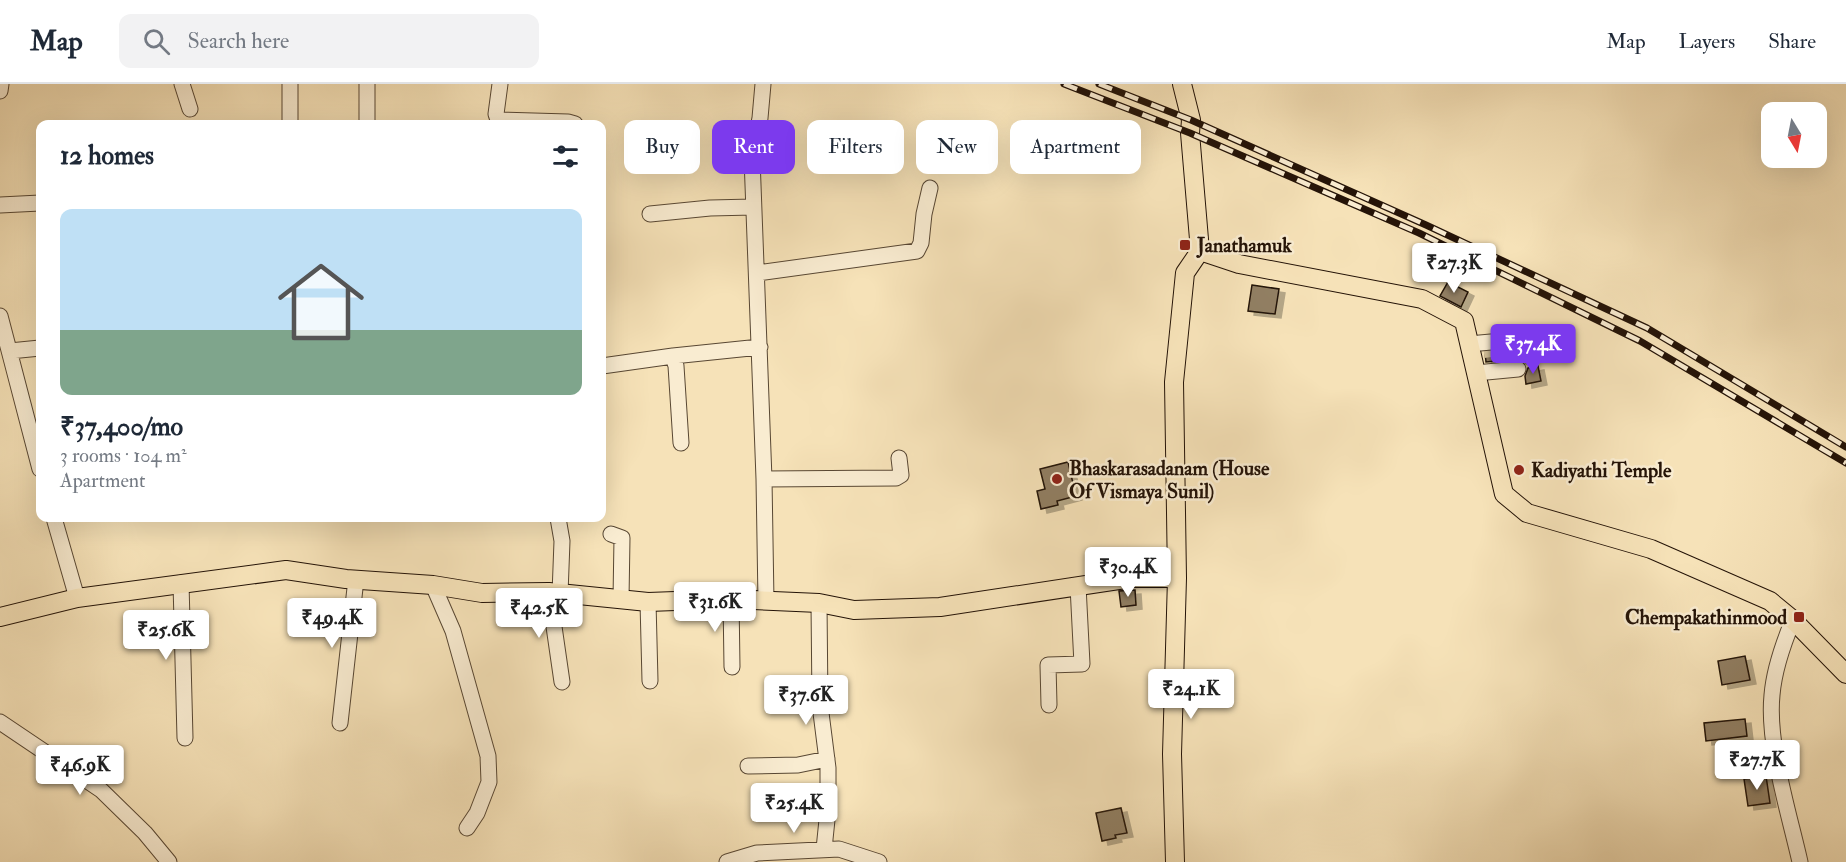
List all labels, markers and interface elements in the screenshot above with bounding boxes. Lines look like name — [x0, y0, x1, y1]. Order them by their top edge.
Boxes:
search box — [119, 14, 539, 68]
text: Map — [30, 24, 83, 59]
icon: search — [140, 25, 173, 58]
text: Search here — [188, 27, 289, 55]
text: Map — [1606, 28, 1646, 55]
text: Layers — [1679, 28, 1735, 55]
text: Share — [1768, 28, 1816, 55]
north arrow — [1761, 102, 1827, 168]
map controls — [1761, 102, 1827, 168]
chip: Buy — [624, 120, 700, 174]
chip: Rent — [712, 120, 795, 174]
chip: Filters — [807, 120, 904, 174]
chip: New — [916, 120, 998, 174]
chip: Apartment — [1010, 120, 1141, 174]
text: 12 homes — [60, 140, 154, 172]
icon: filters — [549, 140, 582, 173]
place label: Janathamuk — [1196, 233, 1292, 258]
marker: Janathamuk — [1178, 238, 1192, 252]
pin: ₹27.3K — [1405, 243, 1503, 294]
icon: home — [267, 248, 375, 356]
text: ₹27.3K — [1426, 250, 1482, 275]
pin: ₹37.4K — [1484, 324, 1582, 375]
text: ₹37.4K — [1505, 331, 1561, 356]
text: ₹37,400/mo — [60, 411, 183, 443]
text: 3 rooms · 104 m² — [60, 443, 187, 468]
place label: Bhaskarasadanam (House Of Vismaya Sunil) — [1069, 456, 1270, 505]
place label: Kadiyathi Temple — [1531, 458, 1672, 484]
marker: Kadiyathi Temple — [1512, 463, 1526, 477]
text: Apartment — [60, 468, 145, 493]
marker: Bhaskarasadanam (House Of Vismaya Sunil) — [1050, 472, 1064, 486]
pin: ₹30.4K — [1079, 547, 1177, 598]
text: ₹30.4K — [1099, 554, 1157, 579]
pin: ₹31.6K — [666, 582, 764, 633]
pin: ₹42.5K — [490, 588, 588, 639]
text: ₹31.6K — [688, 589, 742, 614]
text: ₹42.5K — [510, 595, 568, 620]
pin: ₹49.4K — [283, 598, 381, 649]
text: ₹49.4K — [301, 605, 363, 630]
place label: Chempakathinmood — [1625, 605, 1787, 631]
pin: ₹25.6K — [117, 610, 215, 661]
marker: Chempakathinmood — [1792, 610, 1806, 624]
text: ₹25.6K — [137, 617, 195, 642]
pin: ₹24.1K — [1142, 669, 1240, 720]
pin: ₹37.6K — [757, 675, 855, 726]
text: ₹24.1K — [1162, 676, 1220, 701]
text: ₹37.6K — [778, 682, 834, 707]
pin: ₹27.7K — [1708, 740, 1806, 791]
pin: ₹46.9K — [31, 745, 129, 796]
text: ₹27.7K — [1729, 747, 1785, 772]
text: ₹46.9K — [50, 752, 110, 777]
pin: ₹25.4K — [745, 783, 843, 834]
text: ₹25.4K — [765, 790, 823, 815]

